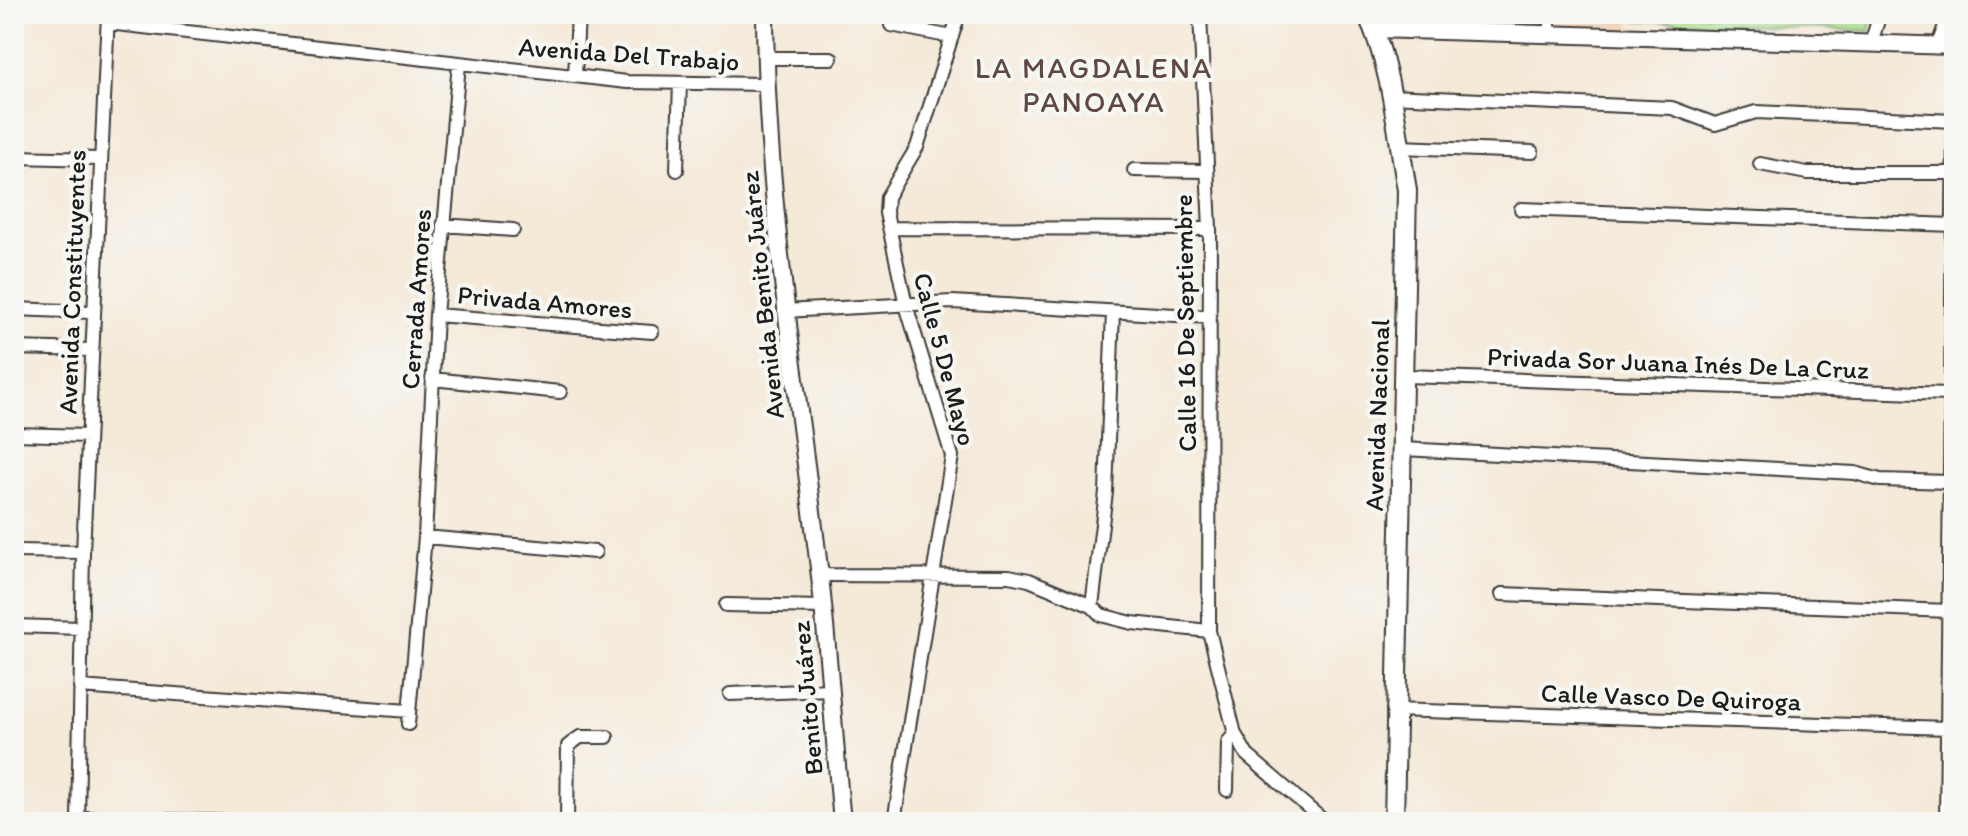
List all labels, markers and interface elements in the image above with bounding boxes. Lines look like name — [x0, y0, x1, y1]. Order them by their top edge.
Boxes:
street label: Avenida Del Trabajo — [517, 30, 741, 78]
district label: LA MAGDALENA PANOAYA — [975, 49, 1213, 120]
street label: Avenida Constituyentes — [51, 149, 93, 415]
street label: Avenida Benito Juárez — [733, 169, 791, 421]
street label: Calle 16 De Septiembre — [1167, 194, 1203, 452]
street label: Cerrada Amores — [394, 208, 438, 390]
street label: Calle 5 De Mayo — [907, 269, 983, 449]
street label: Privada Amores — [456, 278, 634, 326]
street label: Avenida Nacional — [1358, 318, 1396, 512]
street label: Privada Sor Juana Inés De La Cruz — [1487, 340, 1870, 386]
street label: Benito Juárez — [784, 620, 830, 776]
street label: Calle Vasco De Quiroga — [1540, 676, 1802, 718]

